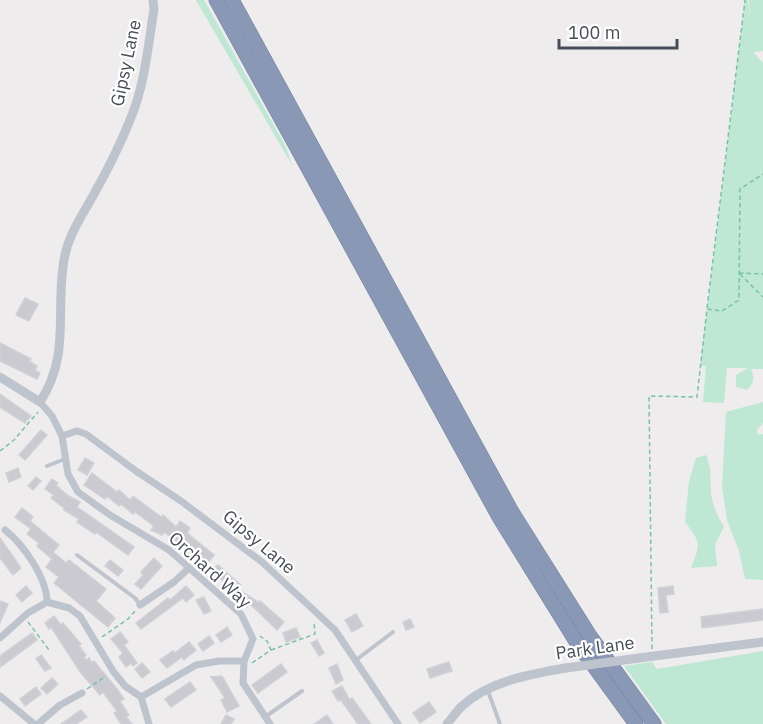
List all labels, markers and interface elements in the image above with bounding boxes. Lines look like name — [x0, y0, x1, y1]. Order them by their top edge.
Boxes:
scale bar — [559, 12, 678, 50]
street label: Gipsy Lane — [105, 17, 146, 108]
text: 100 m — [568, 21, 620, 44]
street label: Gipsy Lane — [218, 505, 300, 579]
street label: Orchard Way — [164, 526, 257, 613]
street label: Park Lane — [554, 631, 636, 664]

